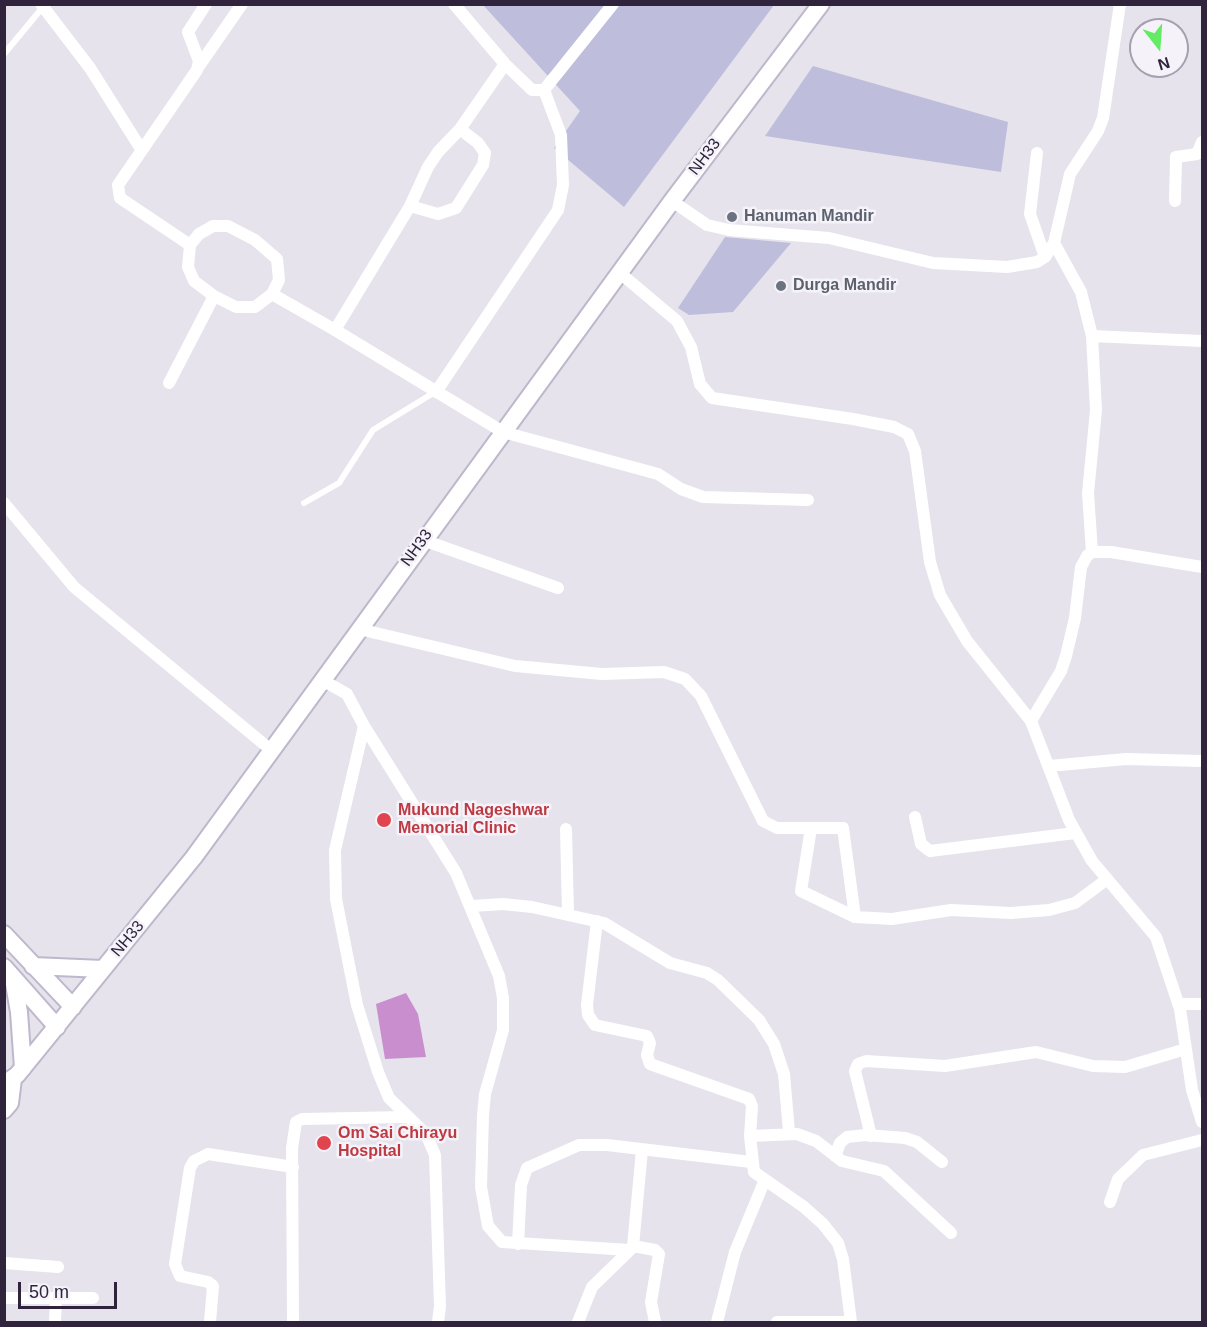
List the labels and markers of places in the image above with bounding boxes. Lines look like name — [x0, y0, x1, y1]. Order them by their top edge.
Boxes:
place label: Hanuman Mandir — [744, 207, 874, 227]
marker: Hanuman Mandir — [725, 210, 739, 224]
place label: Durga Mandir — [793, 276, 896, 296]
marker: Durga Mandir — [774, 279, 788, 293]
place label: Mukund Nageshwar Memorial Clinic — [398, 801, 549, 839]
marker: Mukund Nageshwar Memorial Clinic — [375, 811, 393, 829]
place label: Om Sai Chirayu Hospital — [338, 1124, 457, 1162]
marker: Om Sai Chirayu Hospital — [315, 1134, 333, 1152]

